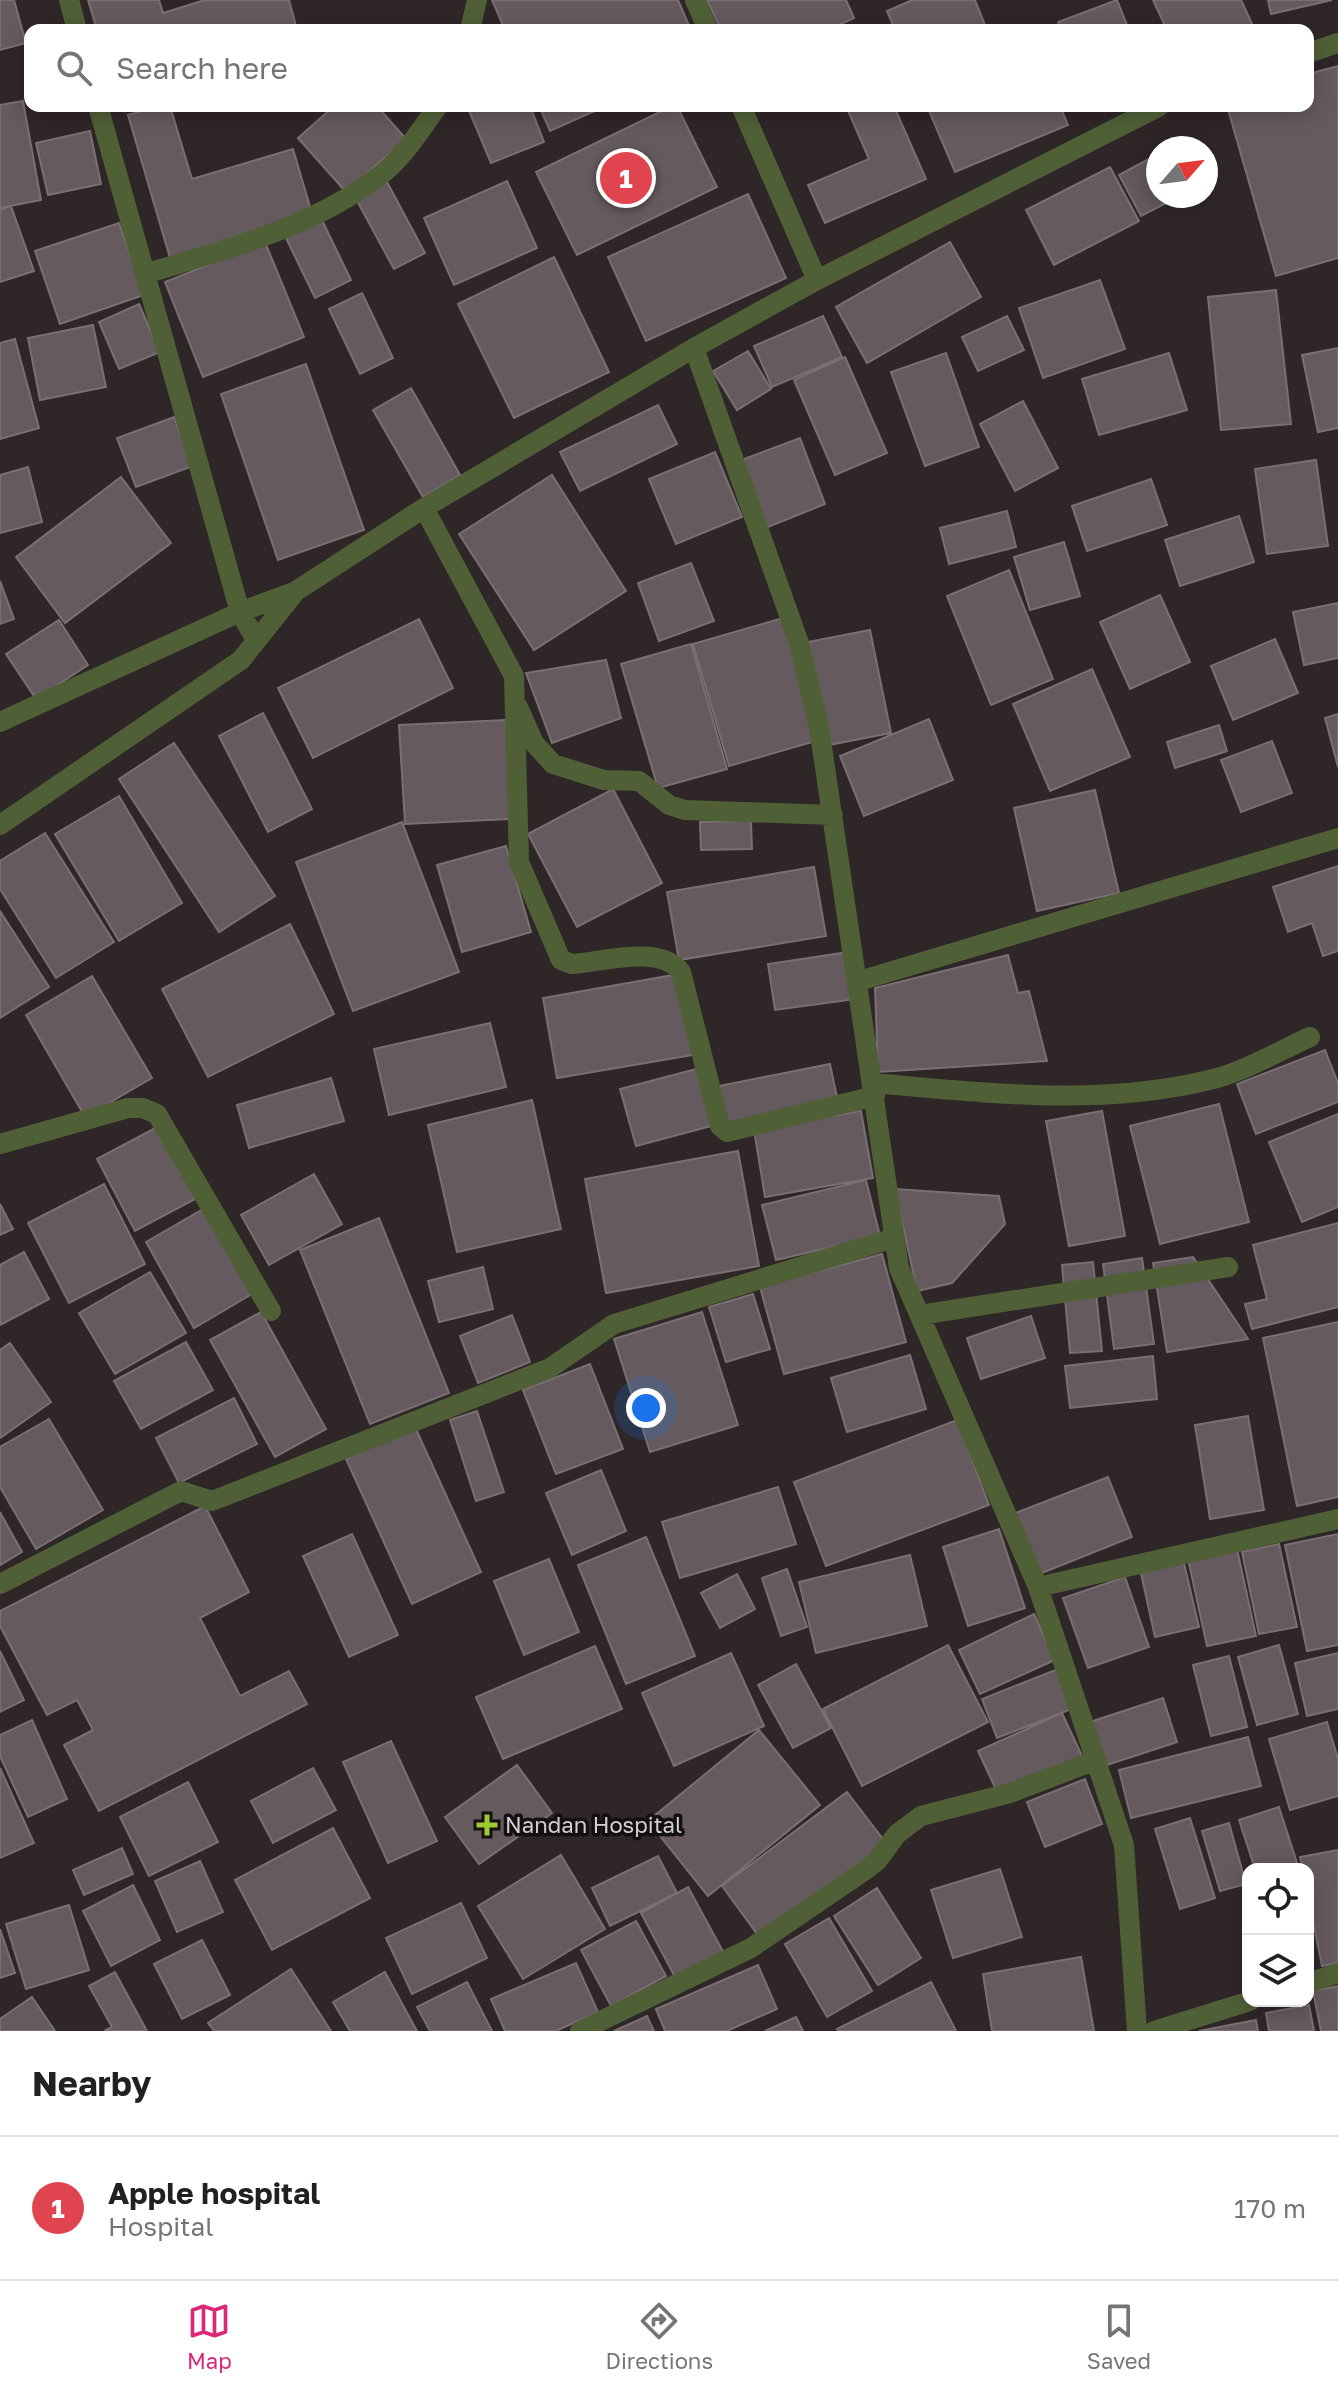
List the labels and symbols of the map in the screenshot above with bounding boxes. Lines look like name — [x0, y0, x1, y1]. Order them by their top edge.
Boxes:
north arrow — [1146, 136, 1218, 208]
pin: 1 — [600, 148, 652, 208]
your location — [626, 1388, 666, 1428]
place label: Nandan Hospital — [505, 1811, 682, 1838]
marker: Nandan Hospital — [476, 1814, 498, 1836]

